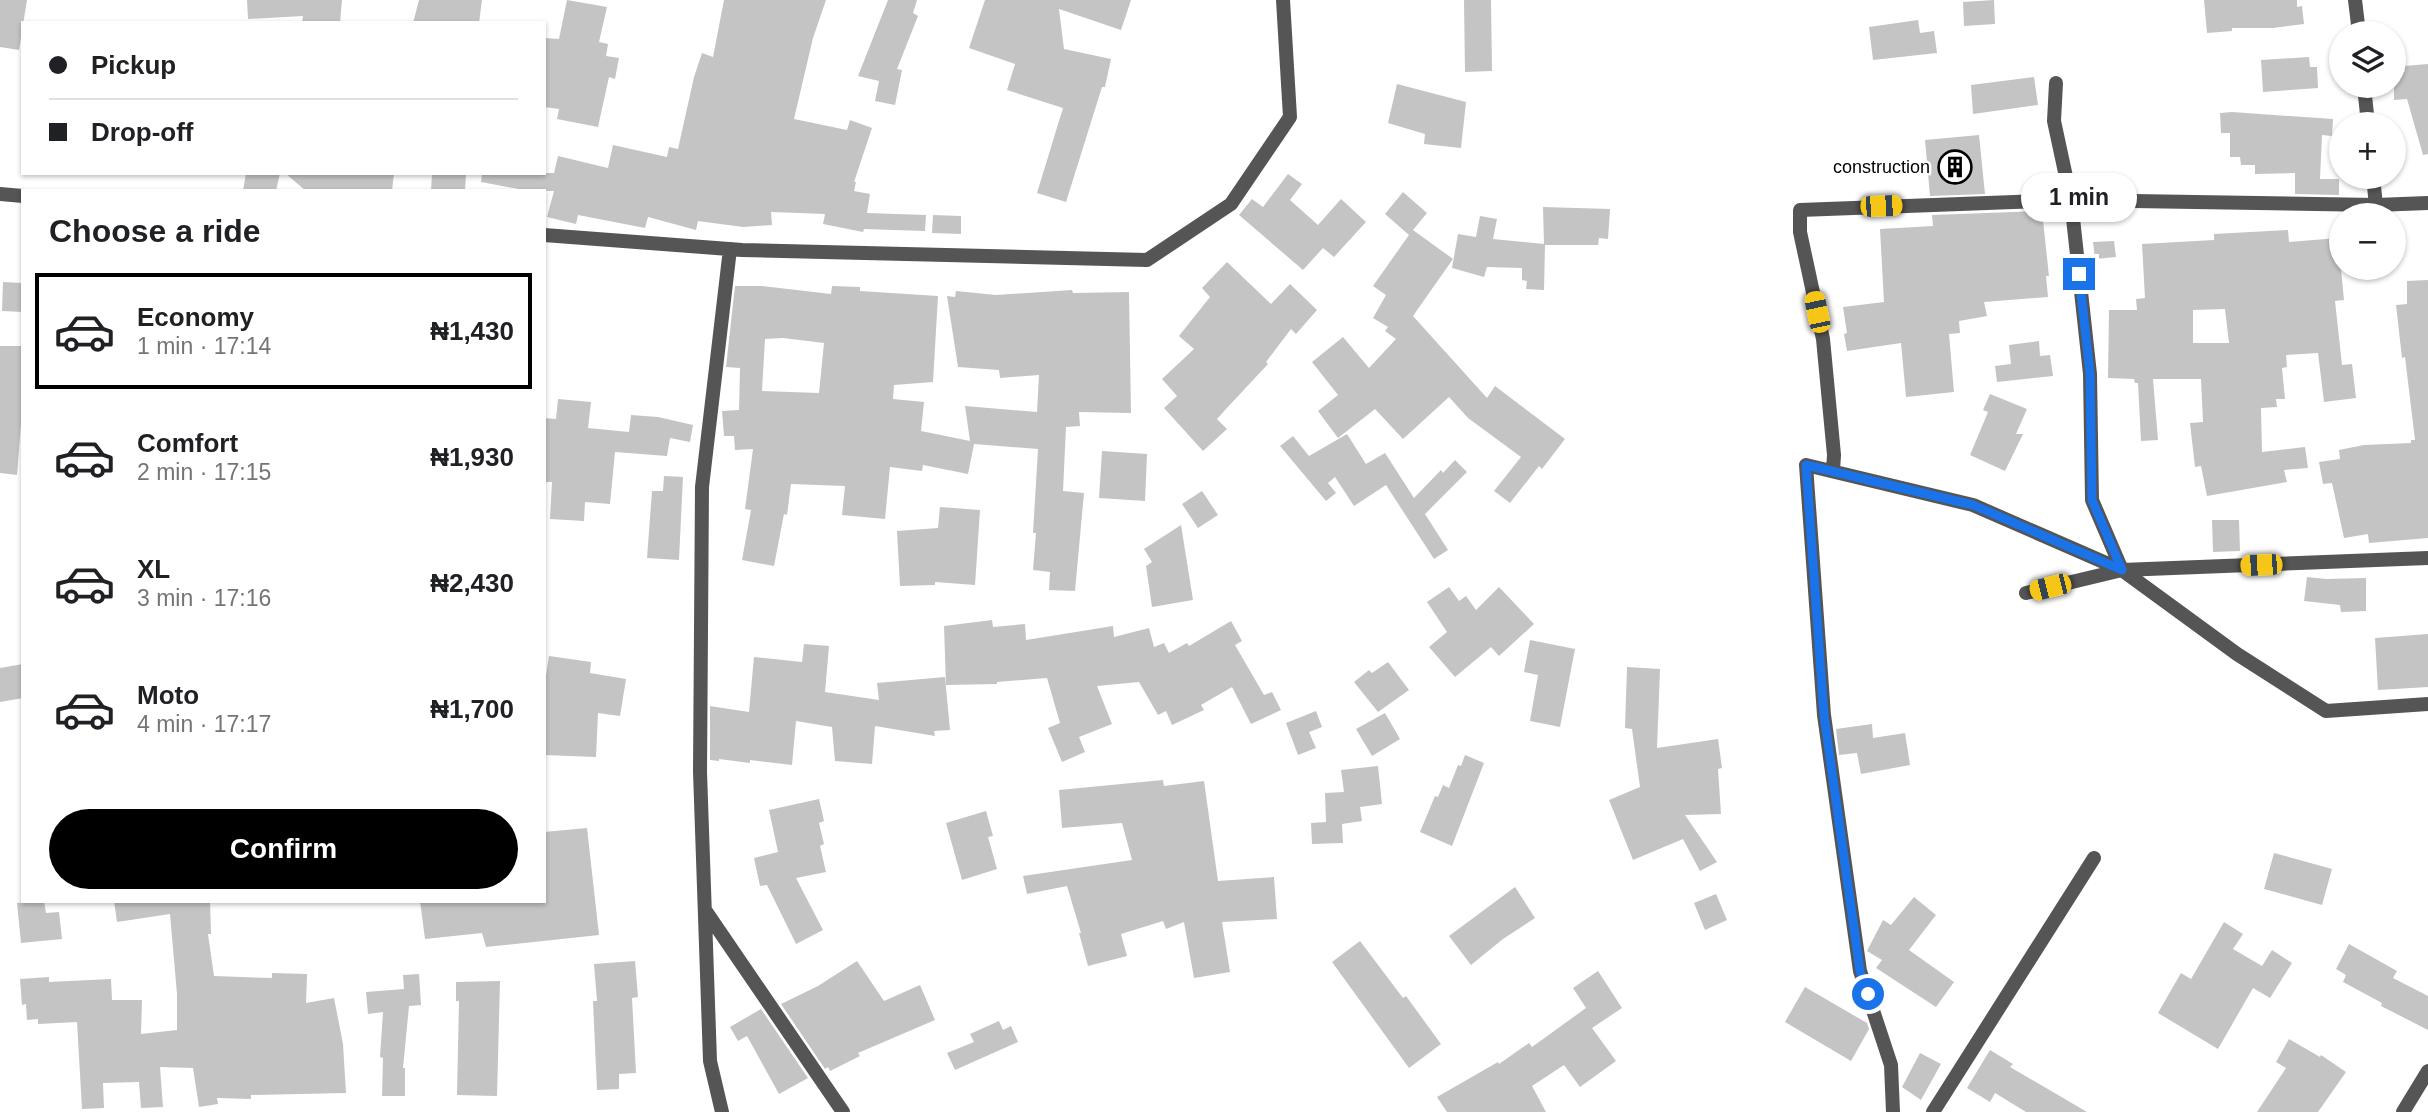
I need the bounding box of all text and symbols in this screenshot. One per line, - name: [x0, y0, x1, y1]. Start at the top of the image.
- map controls: [2329, 21, 2406, 280]
- button: layers: [2329, 21, 2406, 98]
- text: Pickup: [91, 50, 176, 80]
- button: +: [2329, 112, 2406, 189]
- text: Drop-off: [91, 117, 194, 147]
- building icon: construction: [1936, 148, 1974, 186]
- place label: construction: [1833, 157, 1930, 177]
- callout: 1 min: [2021, 173, 2137, 222]
- text: 1 min: [2049, 184, 2109, 210]
- car: [1860, 195, 1903, 217]
- button: −: [2329, 203, 2406, 280]
- text: Choose a ride: [49, 213, 261, 249]
- route end: [2063, 258, 2095, 290]
- car: [1803, 289, 1832, 335]
- icon: car: [53, 300, 116, 363]
- text: Economy: [137, 302, 254, 332]
- text: ₦1,430: [430, 316, 514, 346]
- text: 1 min · 17:14: [137, 333, 271, 359]
- icon: car: [53, 426, 116, 489]
- text: Comfort: [137, 428, 238, 458]
- text: ₦1,930: [430, 442, 514, 472]
- text: 2 min · 17:15: [137, 459, 271, 485]
- icon: car: [53, 552, 116, 615]
- text: XL: [137, 554, 170, 584]
- car: [2240, 554, 2283, 576]
- text: ₦2,430: [430, 568, 514, 598]
- car: [2028, 572, 2073, 602]
- text: 3 min · 17:16: [137, 585, 271, 611]
- icon: car: [53, 678, 116, 741]
- text: Moto: [137, 680, 199, 710]
- text: ₦1,700: [430, 694, 514, 724]
- text: 4 min · 17:17: [137, 711, 271, 737]
- button: Confirm: [49, 809, 518, 889]
- route start: [1852, 978, 1884, 1010]

